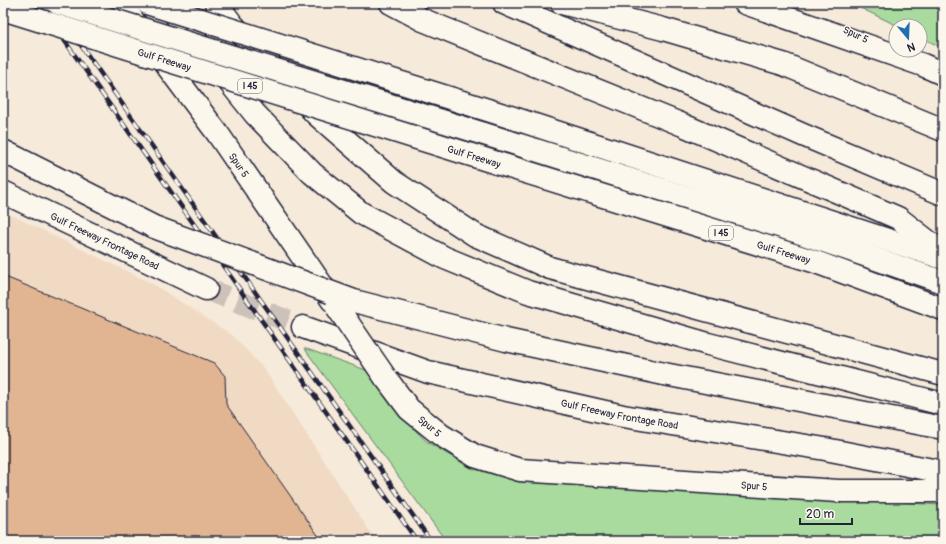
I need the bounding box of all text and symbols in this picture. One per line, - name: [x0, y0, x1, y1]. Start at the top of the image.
- north arrow: [888, 18, 928, 58]
- street label: Spur 5: [841, 24, 870, 46]
- text: N: [905, 40, 917, 55]
- street label: Gulf Freeway: [136, 46, 193, 74]
- road number: I 45: [238, 79, 262, 93]
- street label: Gulf Freeway: [446, 143, 503, 171]
- street label: Spur 5: [226, 151, 251, 180]
- street label: Gulf Freeway Frontage Road: [48, 211, 161, 273]
- road number: I 45: [709, 226, 733, 240]
- street label: Gulf Freeway: [755, 239, 812, 267]
- street label: Gulf Freeway Frontage Road: [560, 397, 679, 432]
- street label: Spur 5: [415, 414, 444, 440]
- street label: Spur 5: [740, 480, 768, 493]
- scale bar: [800, 500, 852, 526]
- text: 20 m: [806, 507, 835, 522]

